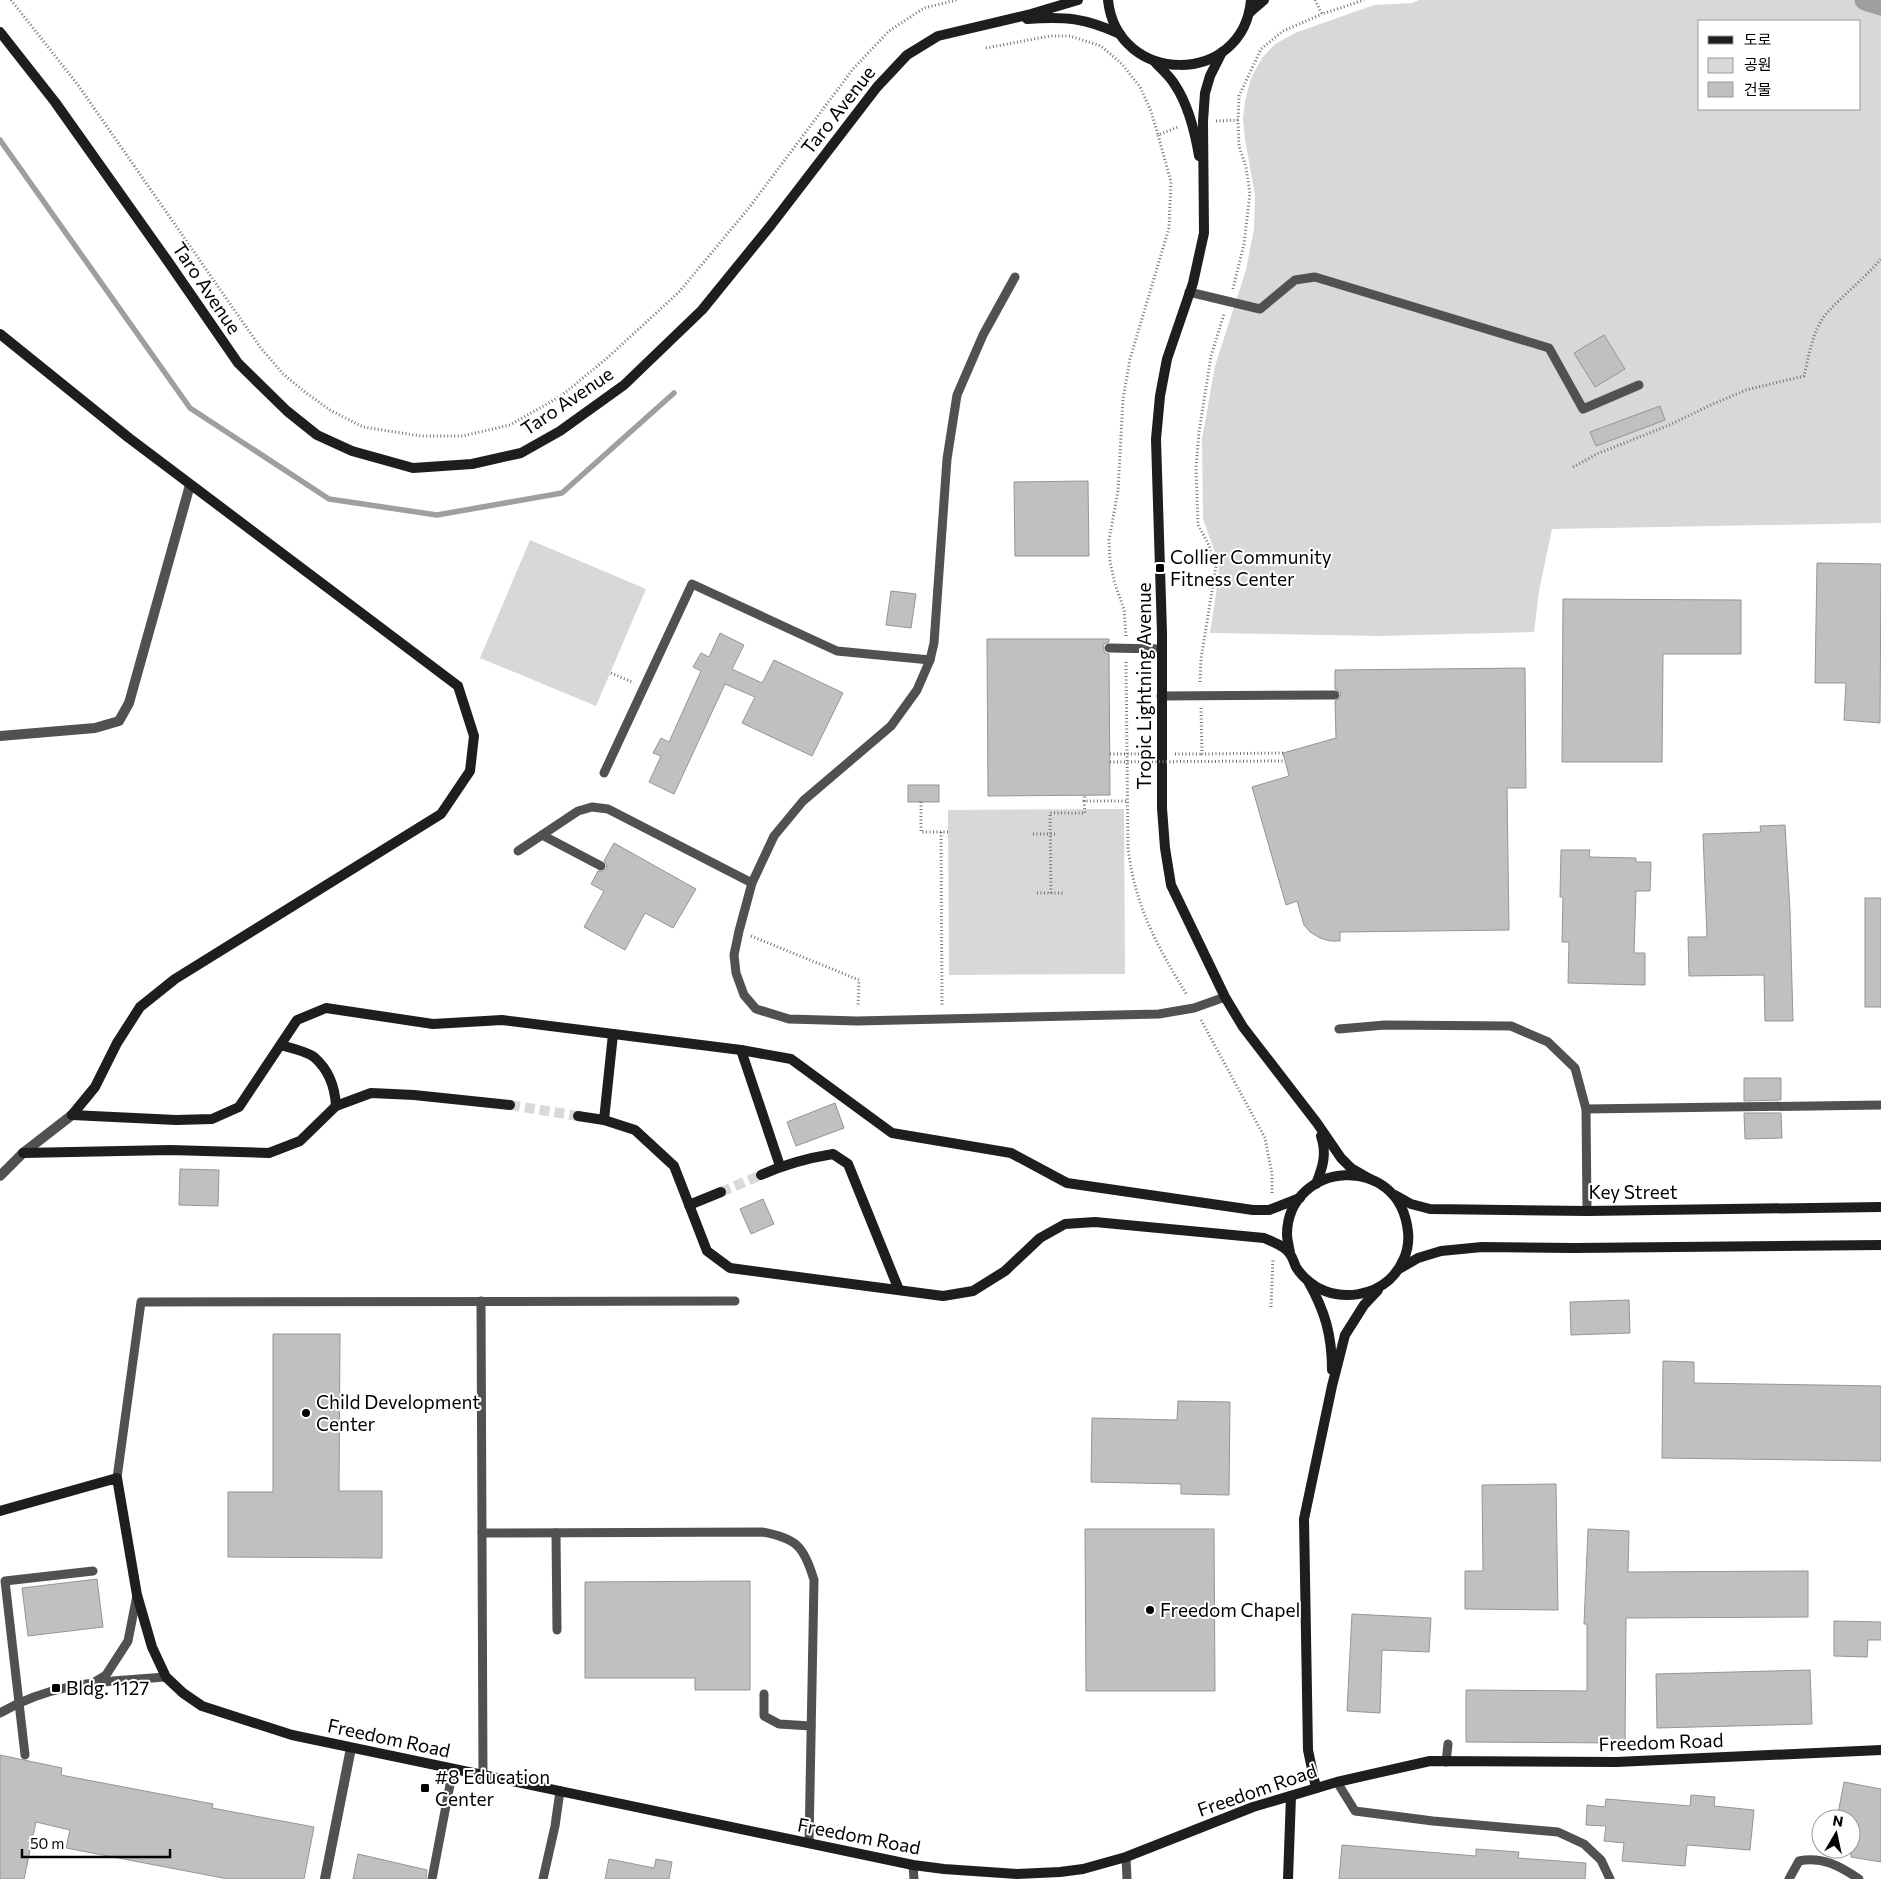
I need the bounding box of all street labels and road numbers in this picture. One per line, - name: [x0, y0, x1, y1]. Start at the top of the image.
- street label: Taro Avenue: [796, 61, 879, 159]
- street label: Taro Avenue: [168, 237, 247, 338]
- street label: Taro Avenue: [516, 361, 617, 440]
- street label: Tropic Lightning Avenue: [1132, 582, 1155, 790]
- street label: Key Street: [1588, 1180, 1678, 1203]
- street label: Freedom Road: [326, 1713, 453, 1762]
- street label: Freedom Road: [1598, 1728, 1724, 1755]
- street label: Freedom Road: [1194, 1758, 1320, 1821]
- street label: Freedom Road: [796, 1812, 923, 1859]

